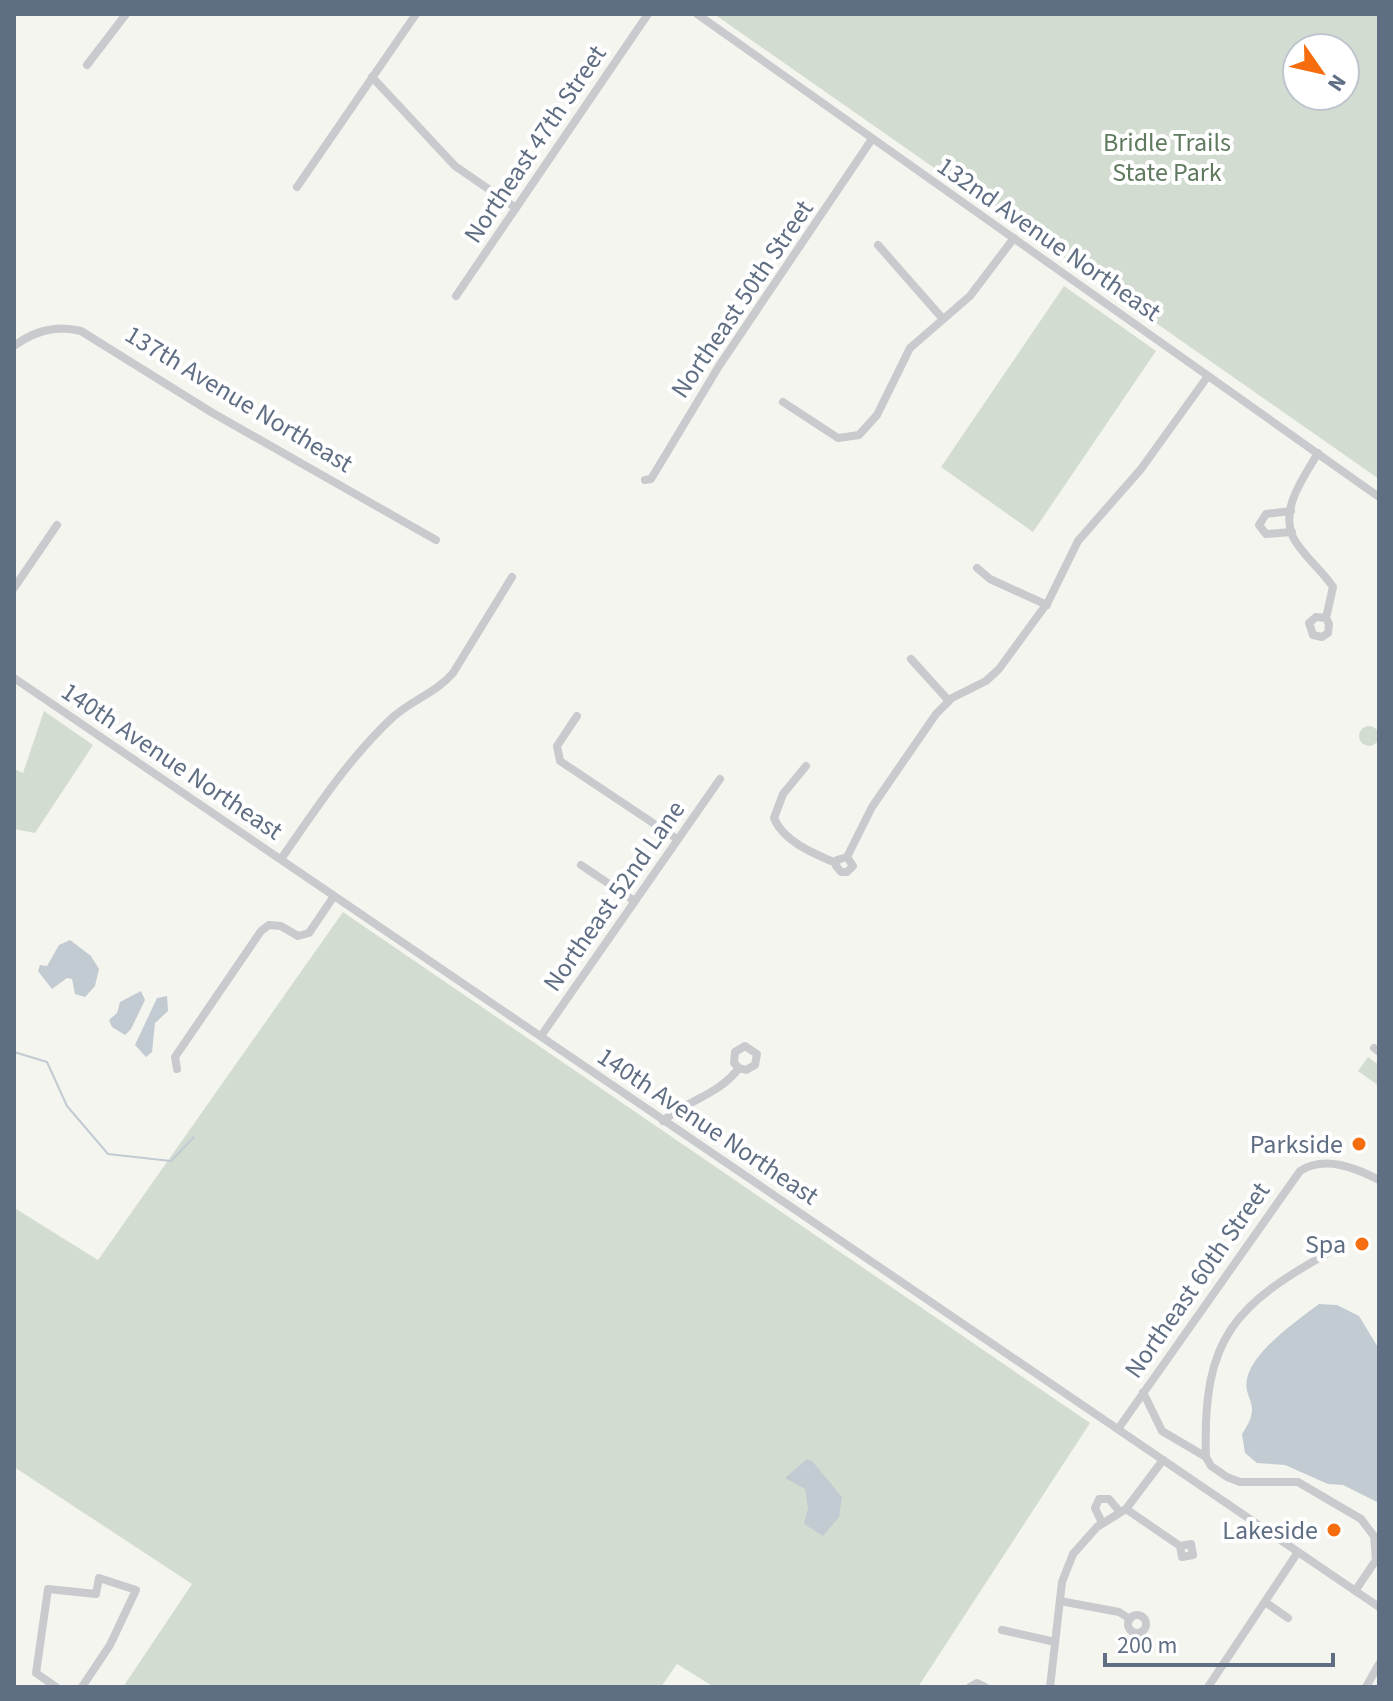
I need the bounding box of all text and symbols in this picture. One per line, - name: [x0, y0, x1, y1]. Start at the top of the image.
- north arrow: [1281, 32, 1361, 112]
- street label: Northeast 47th Street: [455, 37, 615, 251]
- text: N: [1319, 68, 1354, 98]
- park label: Bridle Trails State Park: [1103, 124, 1231, 191]
- street label: 132nd Avenue Northeast: [930, 148, 1169, 330]
- street label: Northeast 50th Street: [662, 192, 822, 406]
- street label: 137th Avenue Northeast: [118, 316, 360, 482]
- street label: 140th Avenue Northeast: [54, 673, 290, 849]
- street label: Northeast 52nd Lane: [534, 793, 694, 999]
- street label: 140th Avenue Northeast: [590, 1038, 826, 1214]
- place label: Parkside: [1250, 1126, 1343, 1163]
- marker: Parkside: [1350, 1135, 1368, 1153]
- street label: Northeast 60th Street: [1115, 1174, 1279, 1386]
- place label: Spa: [1305, 1226, 1346, 1263]
- marker: Spa: [1353, 1235, 1371, 1253]
- place label: Lakeside: [1222, 1512, 1318, 1549]
- marker: Lakeside: [1325, 1521, 1343, 1539]
- scale bar: [1105, 1617, 1333, 1667]
- text: 200 m: [1117, 1628, 1177, 1663]

